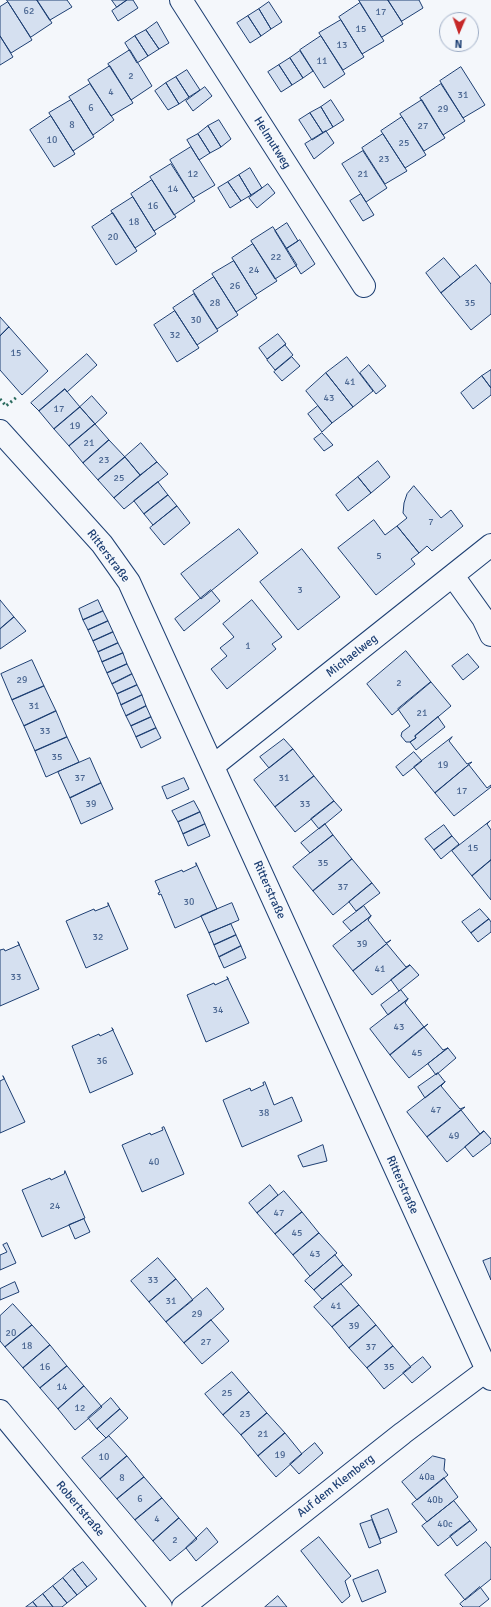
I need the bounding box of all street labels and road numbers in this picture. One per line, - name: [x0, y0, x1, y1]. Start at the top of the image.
- street label: Helmutweg: [250, 114, 294, 172]
- street label: Ritterstraße: [83, 527, 133, 585]
- street label: Michaelweg: [323, 631, 381, 681]
- street label: Ritterstraße: [250, 859, 288, 921]
- street label: Ritterstraße: [383, 1154, 421, 1216]
- street label: Auf dem Klemberg: [294, 1451, 378, 1521]
- street label: Robertstraße: [53, 1478, 107, 1540]

